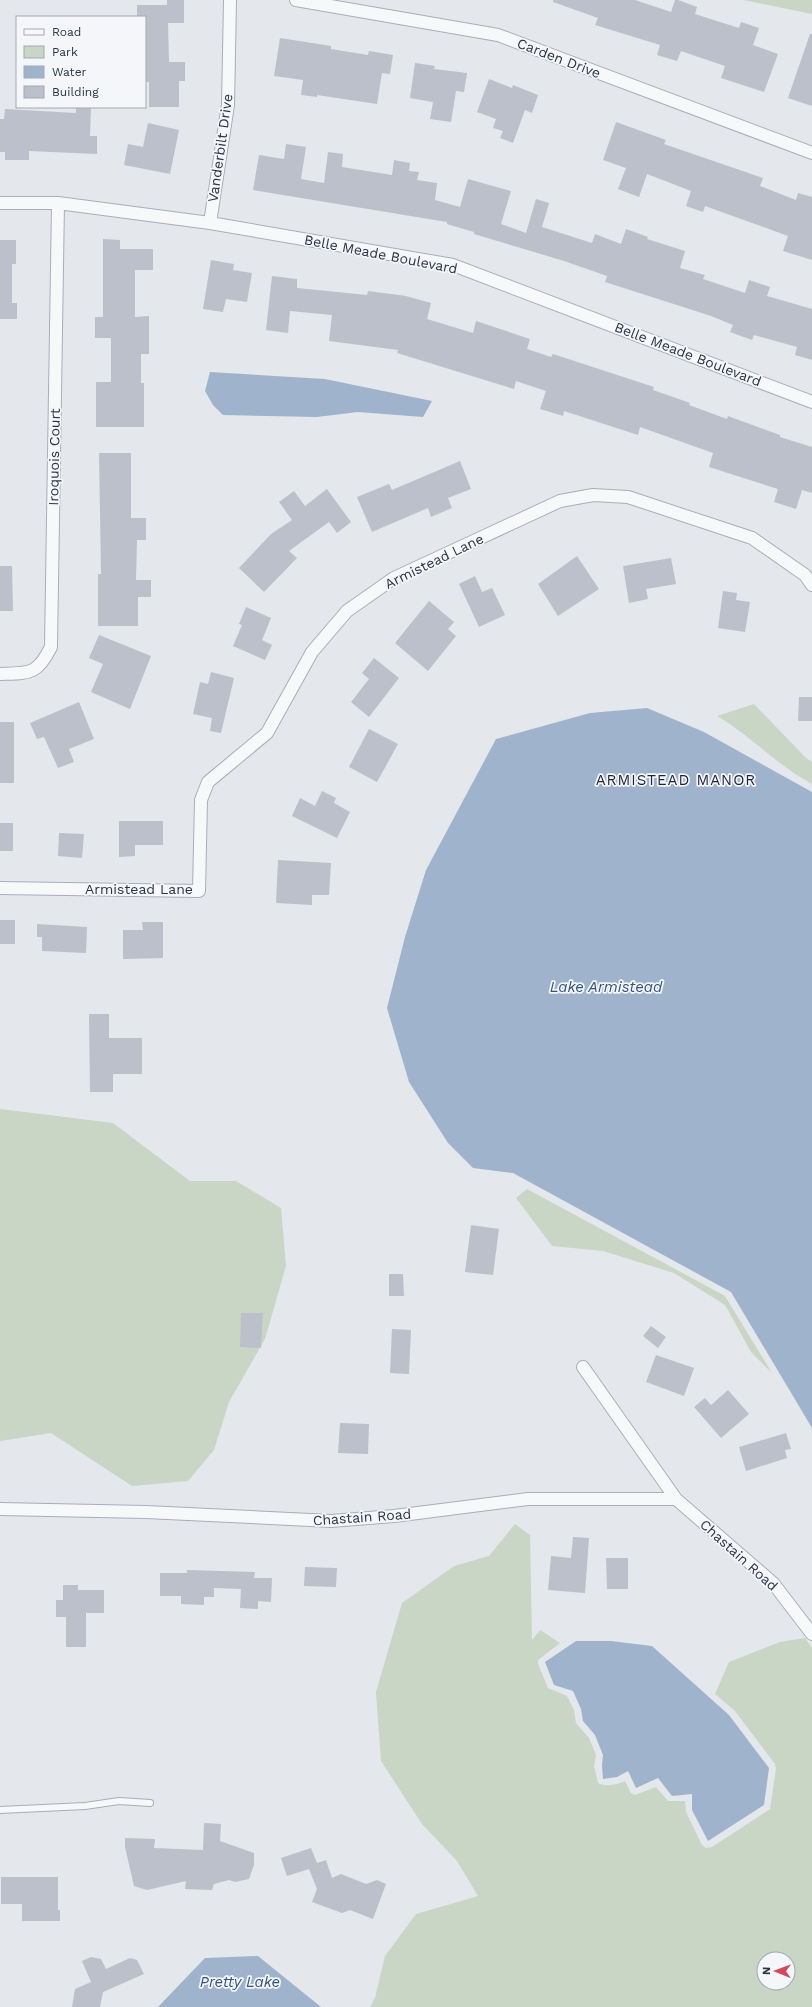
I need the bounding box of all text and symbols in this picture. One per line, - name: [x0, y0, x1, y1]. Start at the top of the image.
- legend: [16, 16, 146, 108]
- text: Road: [52, 25, 81, 39]
- street label: Carden Drive: [515, 35, 603, 81]
- text: Park: [52, 45, 78, 59]
- text: Water: [52, 65, 87, 79]
- text: Building: [52, 85, 99, 99]
- street label: Vanderbilt Drive: [204, 93, 236, 203]
- street label: Belle Meade Boulevard: [303, 231, 459, 277]
- street label: Belle Meade Boulevard: [612, 319, 764, 389]
- street label: Iroquois Court: [45, 408, 63, 506]
- street label: Armistead Lane: [382, 530, 486, 592]
- district label: ARMISTEAD MANOR: [596, 771, 756, 789]
- street label: Armistead Lane: [85, 881, 193, 897]
- water label: Lake Armistead: [550, 978, 663, 996]
- street label: Chastain Road: [312, 1506, 412, 1528]
- street label: Chastain Road: [697, 1516, 781, 1594]
- north arrow: [756, 1951, 796, 1991]
- text: N: [760, 1967, 773, 1975]
- water label: Pretty Lake: [200, 1973, 280, 1991]

